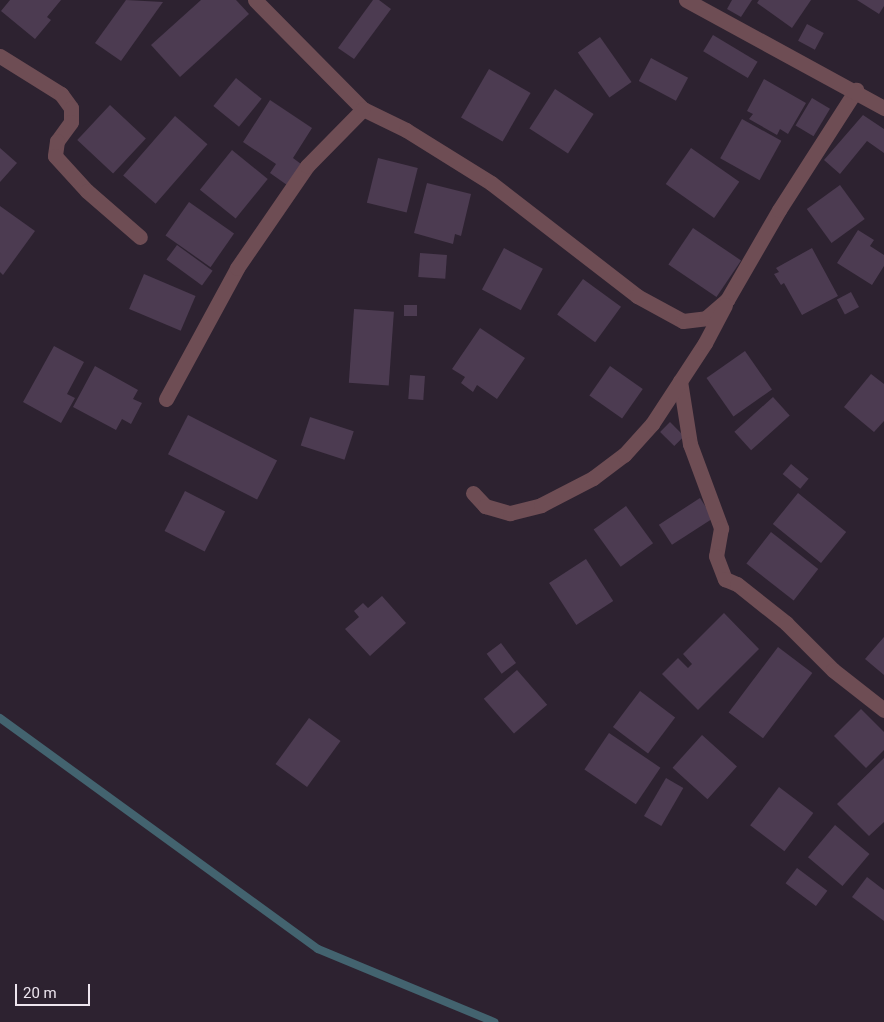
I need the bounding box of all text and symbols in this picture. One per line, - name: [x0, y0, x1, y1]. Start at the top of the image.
- scale bar: [18, 974, 92, 1006]
- text: 20 m: [23, 984, 57, 1002]

